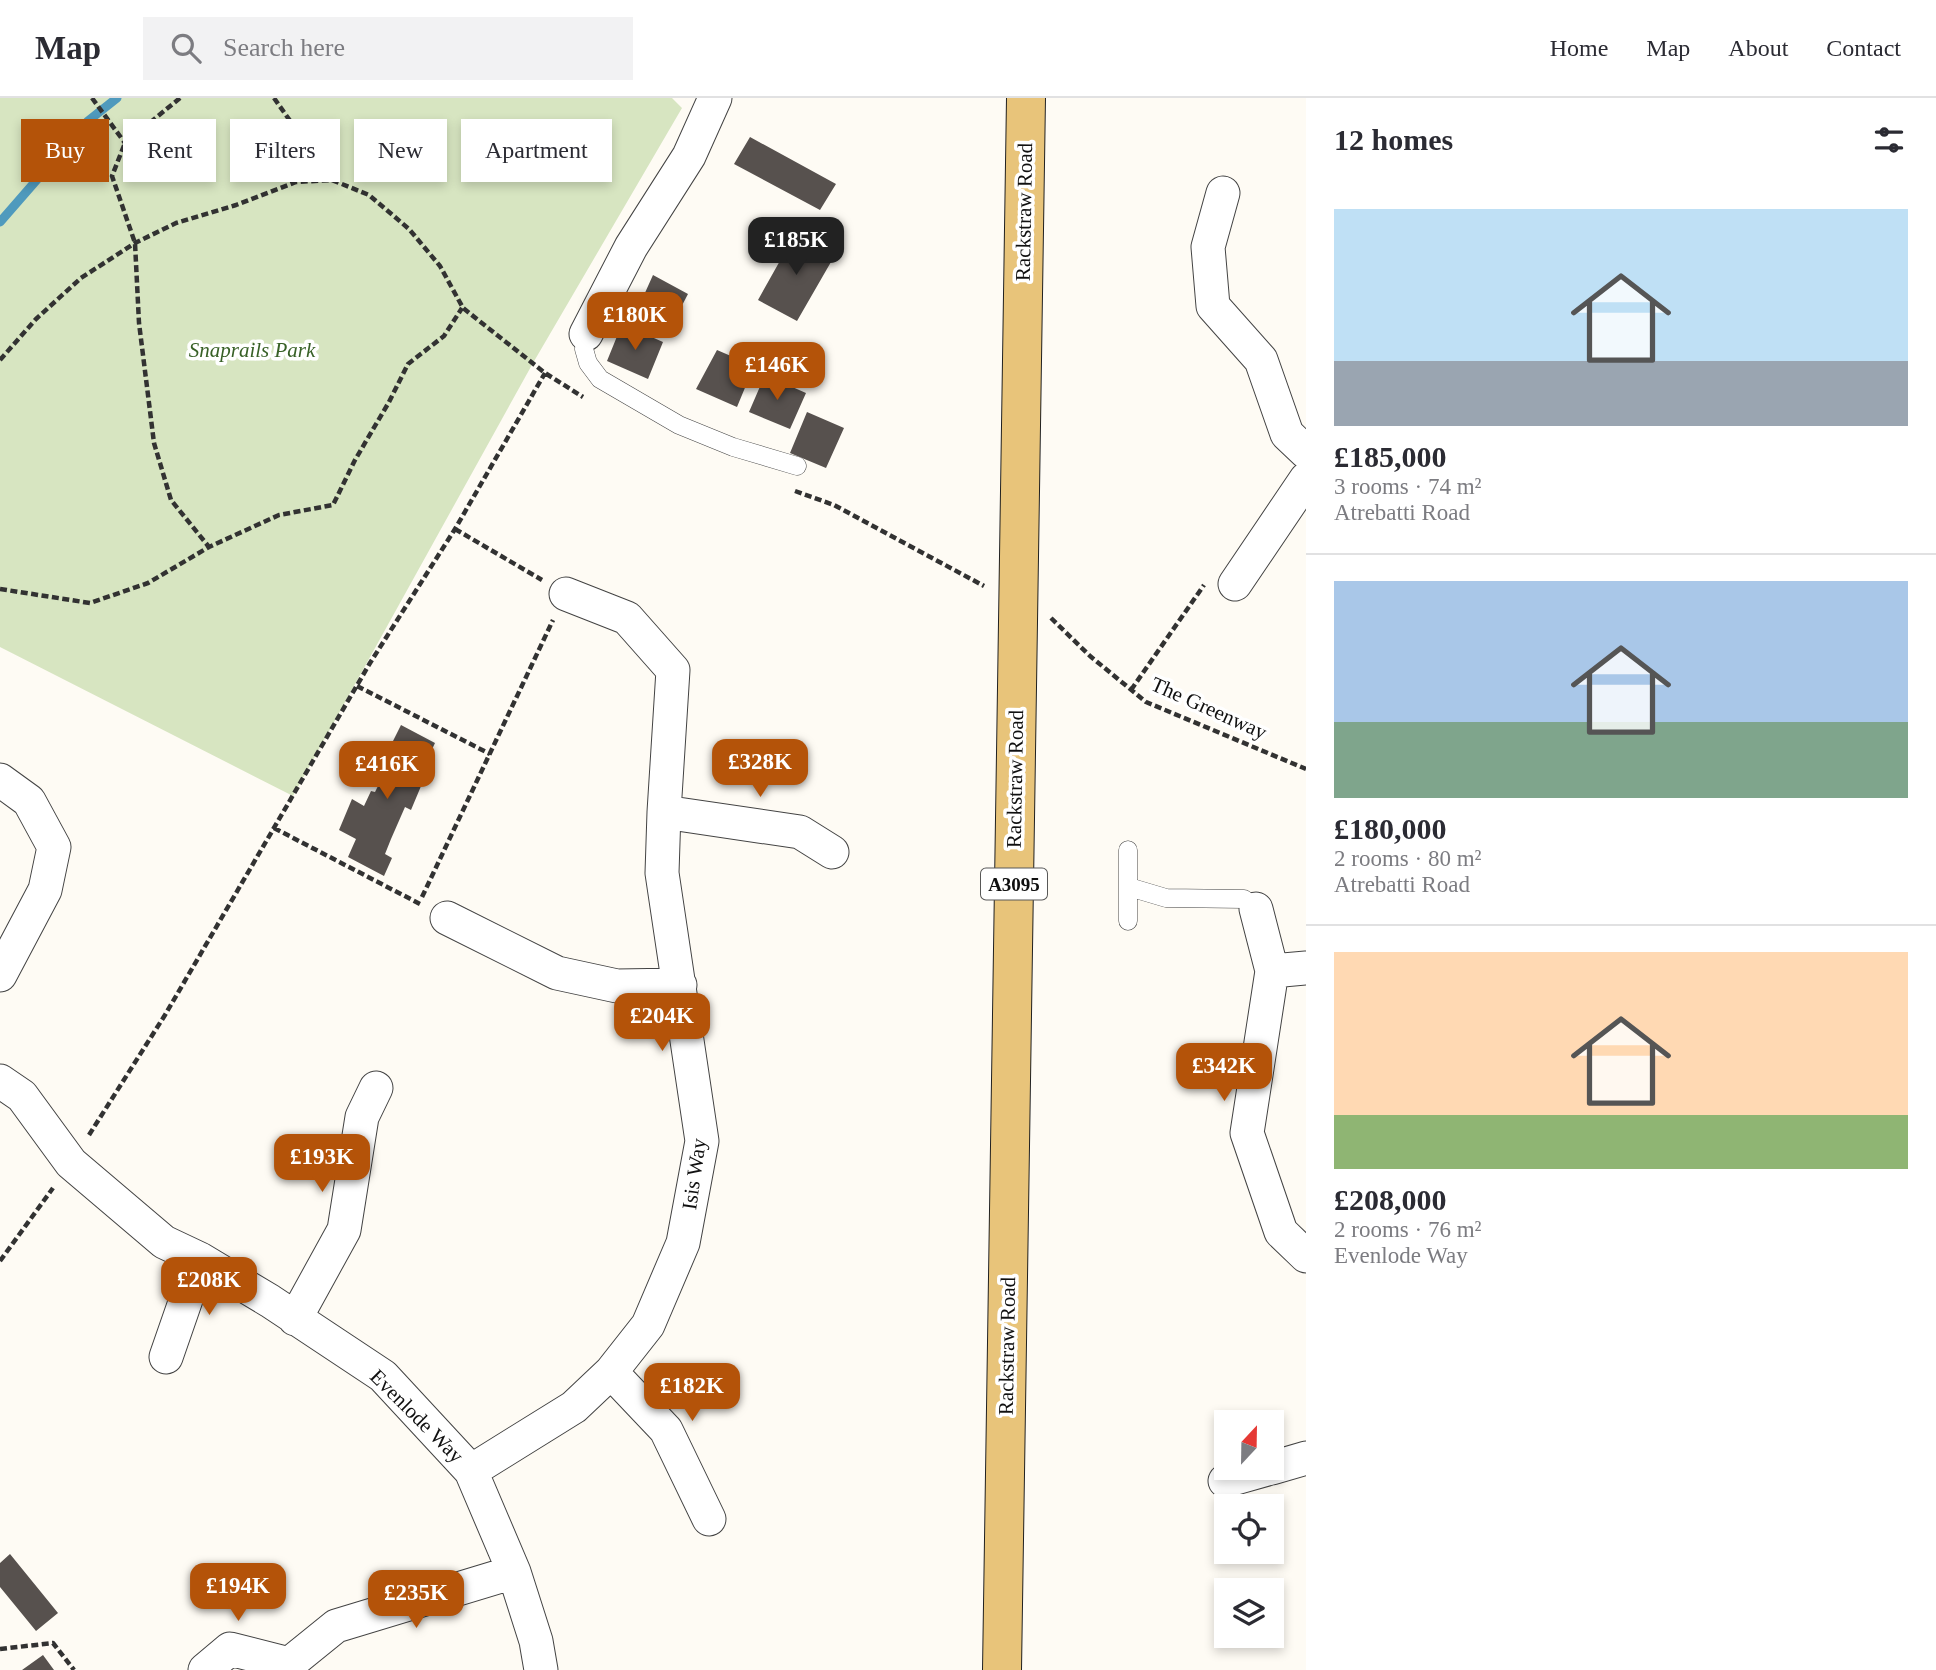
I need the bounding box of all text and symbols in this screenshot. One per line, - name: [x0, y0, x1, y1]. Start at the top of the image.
- search box: [143, 17, 633, 80]
- icon: search: [167, 29, 205, 67]
- text: Map: [35, 30, 101, 66]
- text: Search here: [223, 33, 345, 62]
- text: Home: [1550, 35, 1608, 61]
- text: Map: [1646, 35, 1690, 61]
- text: About: [1728, 35, 1788, 61]
- text: Contact: [1826, 35, 1901, 61]
- chip: Buy: [21, 119, 109, 182]
- chip: Rent: [123, 119, 216, 182]
- chip: Filters: [230, 119, 340, 182]
- chip: New: [354, 119, 447, 182]
- chip: Apartment: [461, 119, 612, 182]
- icon: filters: [1870, 121, 1908, 159]
- text: 12 homes: [1334, 123, 1453, 156]
- street label: Rackstraw Road: [1011, 142, 1037, 281]
- pin: £185K: [747, 218, 845, 277]
- text: £185K: [764, 227, 828, 252]
- icon: home: [1558, 255, 1684, 381]
- pin: £180K: [586, 292, 684, 352]
- text: £180K: [603, 302, 667, 327]
- park label: Snaprails Park: [189, 338, 316, 362]
- pin: £146K: [728, 342, 826, 402]
- text: £146K: [745, 352, 809, 377]
- text: £185,000: [1334, 440, 1447, 473]
- text: 3 rooms · 74 m²: [1334, 474, 1481, 499]
- text: Atrebatti Road: [1334, 500, 1470, 525]
- icon: home: [1558, 627, 1684, 753]
- street label: The Greenway: [1147, 672, 1271, 744]
- street label: Rackstraw Road: [1002, 709, 1028, 848]
- pin: £328K: [711, 740, 809, 799]
- pin: £416K: [338, 742, 436, 801]
- text: £328K: [728, 749, 792, 774]
- text: £416K: [355, 751, 419, 776]
- text: £180,000: [1334, 812, 1447, 845]
- text: 2 rooms · 80 m²: [1334, 846, 1481, 871]
- road number: A3095: [981, 869, 1047, 900]
- text: Atrebatti Road: [1334, 872, 1470, 897]
- pin: £204K: [613, 993, 711, 1053]
- icon: home: [1558, 998, 1684, 1124]
- text: £204K: [630, 1003, 694, 1028]
- pin: £342K: [1175, 1044, 1273, 1103]
- text: £342K: [1192, 1053, 1256, 1078]
- pin: £193K: [273, 1134, 371, 1194]
- street label: Isis Way: [677, 1136, 711, 1211]
- text: £193K: [290, 1144, 354, 1169]
- text: £208,000: [1334, 1183, 1447, 1216]
- text: 2 rooms · 76 m²: [1334, 1217, 1481, 1242]
- text: Evenlode Way: [1334, 1243, 1468, 1268]
- pin: £208K: [160, 1258, 258, 1317]
- text: £208K: [177, 1267, 241, 1292]
- street label: Rackstraw Road: [994, 1276, 1020, 1415]
- street label: Evenlode Way: [365, 1364, 469, 1468]
- pin: £182K: [643, 1364, 741, 1423]
- text: £182K: [660, 1373, 724, 1398]
- north arrow: [1214, 1410, 1284, 1480]
- map controls: [1214, 1410, 1284, 1648]
- button: locate: [1214, 1494, 1284, 1564]
- pin: £194K: [189, 1564, 287, 1623]
- pin: £235K: [367, 1570, 465, 1630]
- text: £194K: [206, 1573, 270, 1598]
- button: layers: [1214, 1578, 1284, 1648]
- text: £235K: [384, 1580, 448, 1605]

